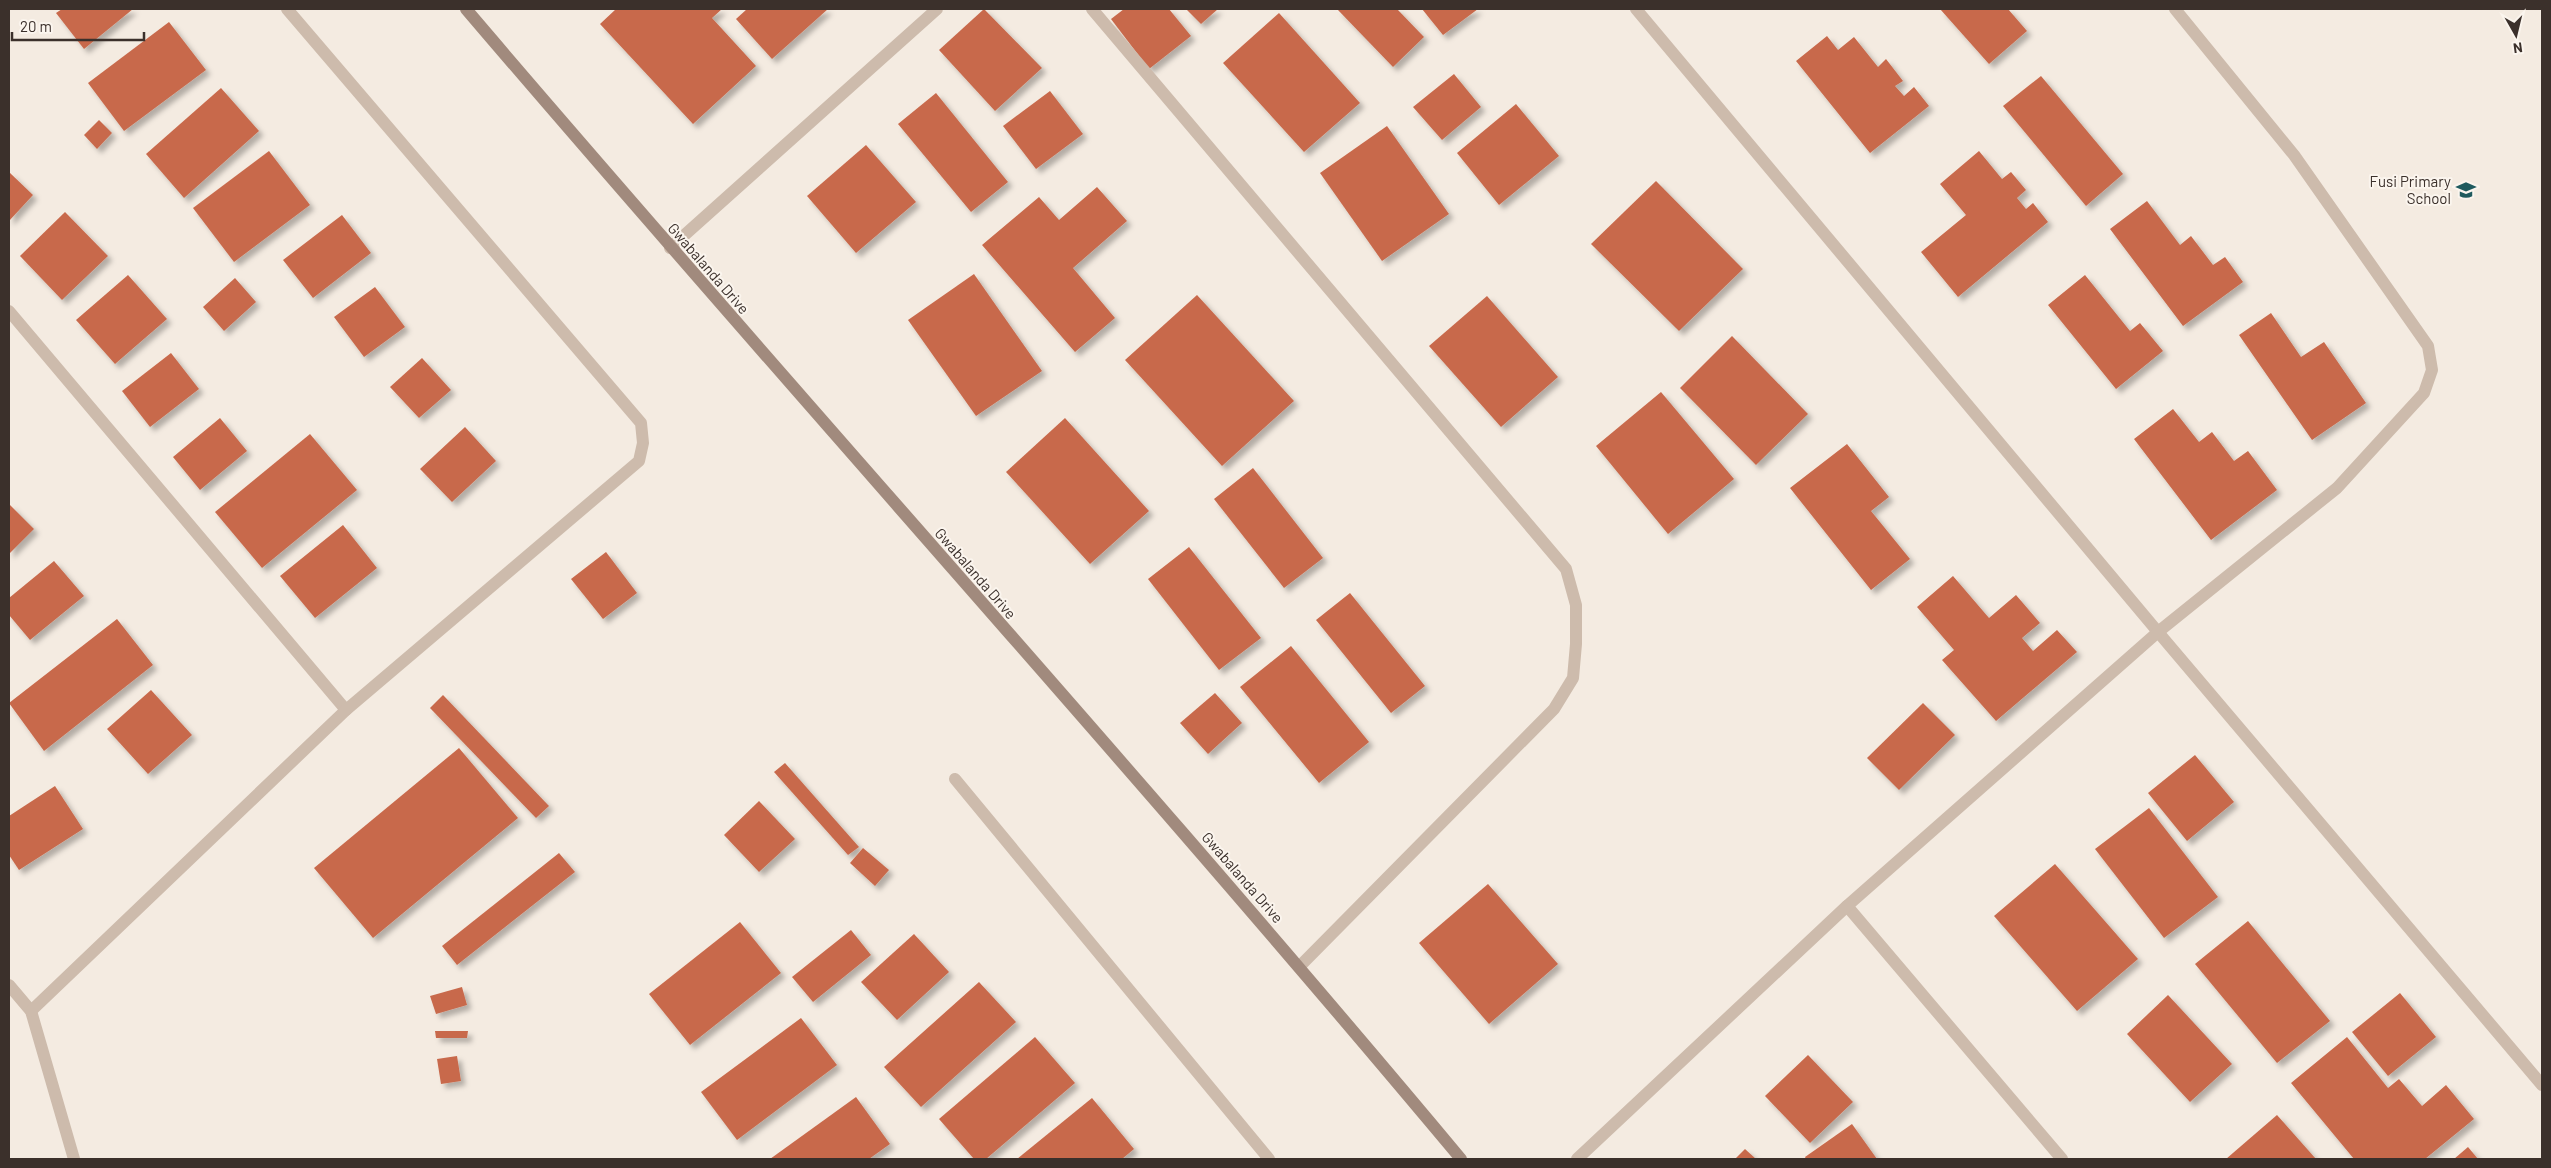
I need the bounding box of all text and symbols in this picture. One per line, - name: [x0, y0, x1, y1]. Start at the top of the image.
- scale bar: [12, 10, 145, 42]
- north arrow: [2491, 10, 2541, 60]
- text: 20 m: [20, 17, 52, 35]
- text: N: [2512, 39, 2524, 57]
- place label: Fusi Primary School: [2370, 172, 2451, 207]
- school or university icon: Fusi Primary School: [2455, 179, 2477, 201]
- street label: Gwabalanda Drive: [665, 219, 753, 317]
- street label: Gwabalanda Drive: [932, 524, 1020, 622]
- street label: Gwabalanda Drive: [1199, 828, 1287, 926]

